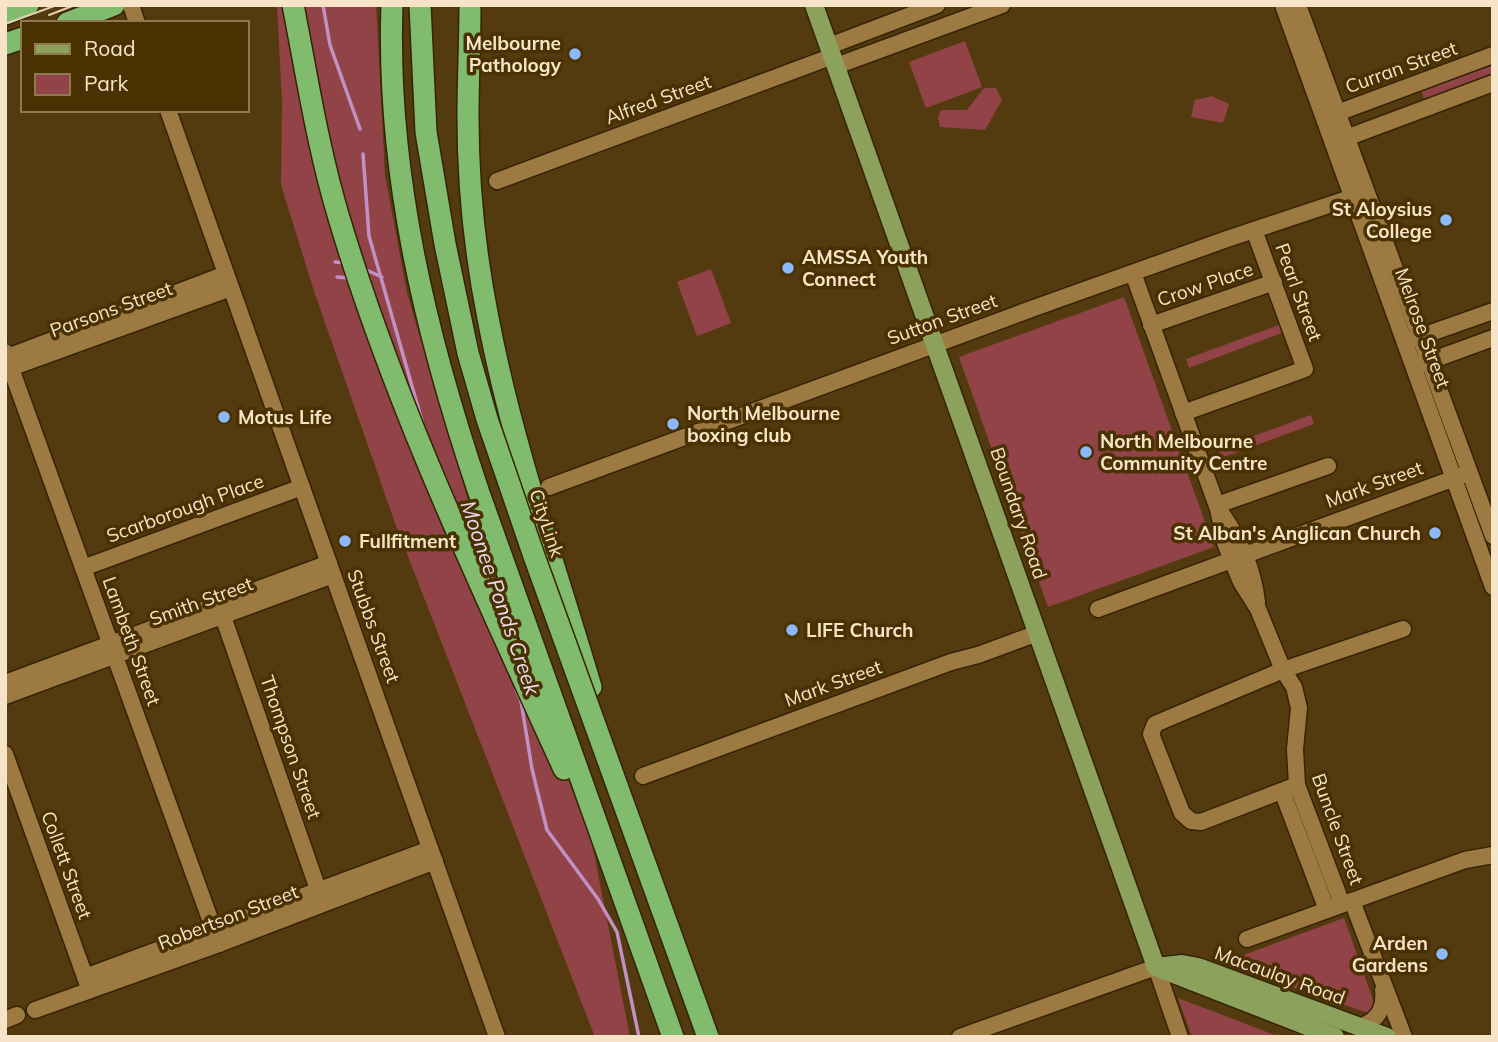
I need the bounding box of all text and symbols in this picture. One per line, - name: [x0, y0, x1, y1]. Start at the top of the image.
- legend: [21, 21, 248, 112]
- place label: Melbourne Pathology: [465, 31, 562, 77]
- text: Road: [84, 35, 135, 61]
- street label: Curran Street: [1342, 36, 1461, 98]
- marker: Melbourne Pathology: [567, 46, 583, 62]
- street label: Alfred Street: [602, 69, 715, 129]
- text: Park: [84, 70, 128, 96]
- place label: St Aloysius College: [1332, 197, 1432, 243]
- marker: St Aloysius College: [1438, 212, 1454, 228]
- street label: Pearl Street: [1270, 240, 1328, 345]
- place label: AMSSA Youth Connect: [802, 245, 928, 291]
- street label: Crow Place: [1154, 256, 1256, 312]
- marker: AMSSA Youth Connect: [780, 260, 796, 276]
- street label: Melrose Street: [1390, 265, 1456, 392]
- street label: Parsons Street: [47, 276, 176, 342]
- street label: Sutton Street: [884, 288, 1001, 350]
- place label: North Melbourne boxing club: [687, 401, 840, 447]
- place label: Motus Life: [238, 405, 332, 429]
- marker: Motus Life: [216, 409, 232, 425]
- marker: North Melbourne boxing club: [665, 416, 681, 432]
- place label: North Melbourne Community Centre: [1100, 429, 1268, 475]
- street label: Boundary Road: [985, 444, 1053, 582]
- marker: North Melbourne Community Centre: [1078, 444, 1094, 460]
- street label: Mark Street: [1322, 455, 1426, 513]
- street label: Scarborough Place: [103, 468, 267, 548]
- street label: CityLink: [524, 486, 570, 560]
- water label: Moonee Ponds Creek: [455, 497, 547, 700]
- place label: St Alban's Anglican Church: [1173, 521, 1421, 545]
- marker: St Alban's Anglican Church: [1427, 525, 1443, 541]
- place label: Fullfitment: [359, 529, 456, 553]
- marker: Fullfitment: [337, 533, 353, 549]
- street label: Stubbs Street: [342, 566, 406, 686]
- street label: Smith Street: [146, 571, 256, 631]
- street label: Lambeth Street: [98, 573, 167, 709]
- place label: LIFE Church: [806, 618, 914, 642]
- marker: LIFE Church: [784, 622, 800, 638]
- street label: Mark Street: [781, 654, 885, 712]
- street label: Thompson Street: [255, 672, 327, 822]
- street label: Buncle Street: [1307, 770, 1369, 888]
- street label: Collett Street: [36, 808, 98, 923]
- street label: Robertson Street: [154, 879, 302, 955]
- place label: Arden Gardens: [1352, 931, 1428, 977]
- street label: Macaulay Road: [1212, 940, 1348, 1010]
- marker: Arden Gardens: [1434, 946, 1450, 962]

